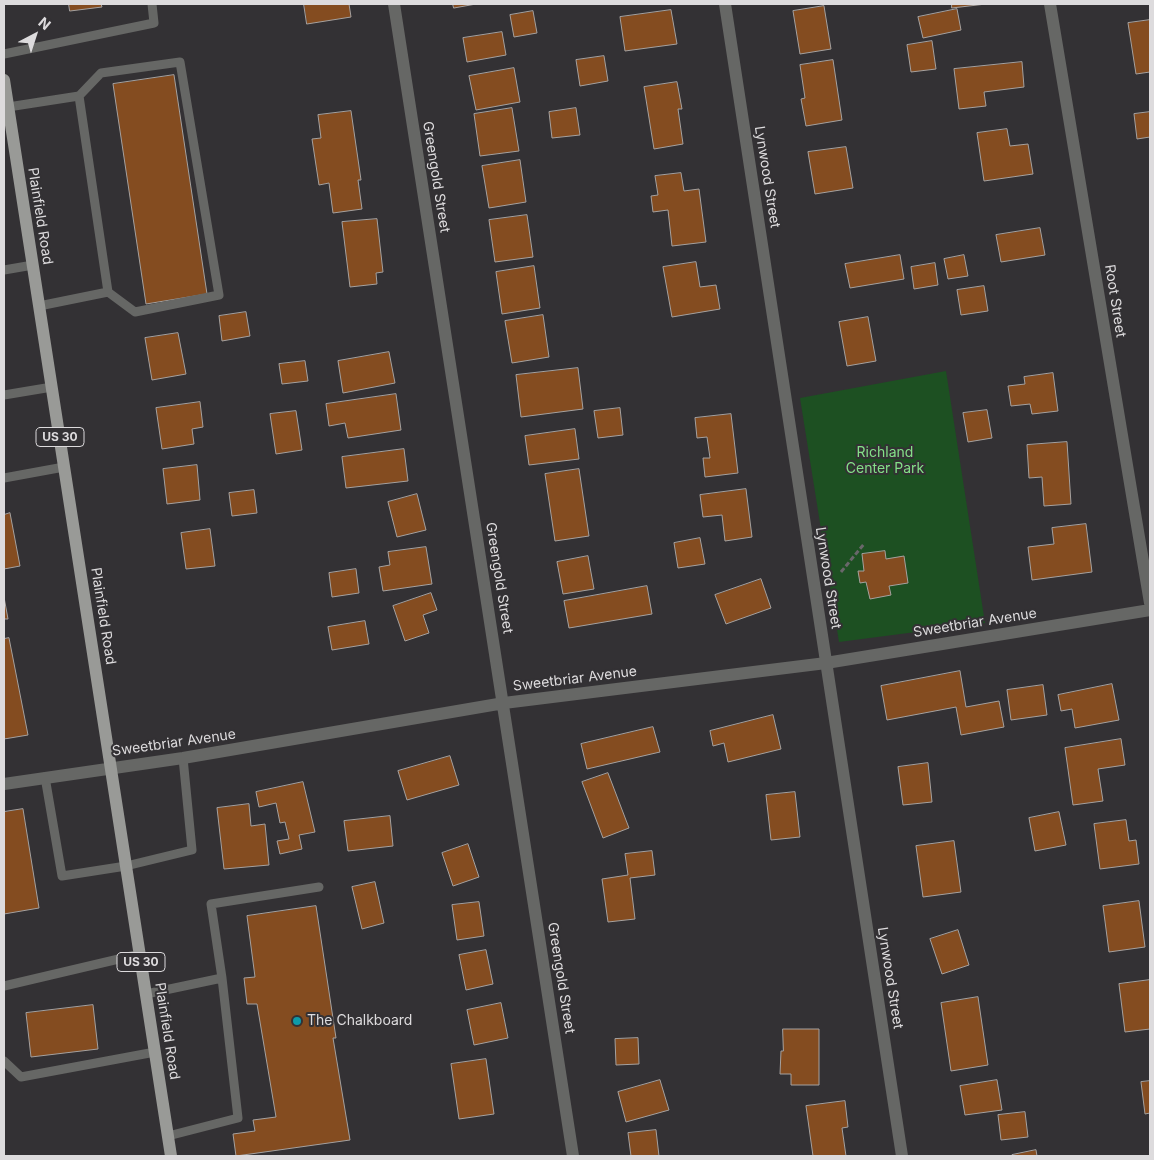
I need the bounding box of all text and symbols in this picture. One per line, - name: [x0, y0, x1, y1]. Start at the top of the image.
- north arrow: [10, 10, 60, 60]
- text: N: [35, 13, 55, 33]
- street label: Greengold Street: [419, 120, 453, 234]
- street label: Lynwood Street: [751, 125, 783, 229]
- street label: Plainfield Road: [24, 166, 56, 266]
- street label: Root Street: [1101, 263, 1129, 339]
- road number: US 30: [36, 428, 84, 447]
- park label: Richland Center Park: [846, 445, 924, 478]
- street label: Greengold Street: [482, 521, 516, 635]
- street label: Lynwood Street: [812, 526, 844, 630]
- street label: Plainfield Road: [87, 566, 119, 666]
- street label: Sweetbriar Avenue: [912, 605, 1038, 641]
- street label: Sweetbriar Avenue: [512, 663, 638, 695]
- street label: Sweetbriar Avenue: [111, 726, 237, 760]
- street label: Greengold Street: [544, 921, 578, 1035]
- street label: Lynwood Street: [874, 926, 906, 1030]
- road number: US 30: [117, 952, 165, 972]
- street label: Plainfield Road: [151, 981, 183, 1081]
- place label: The Chalkboard: [307, 1013, 412, 1029]
- marker: The Chalkboard: [291, 1015, 303, 1027]

